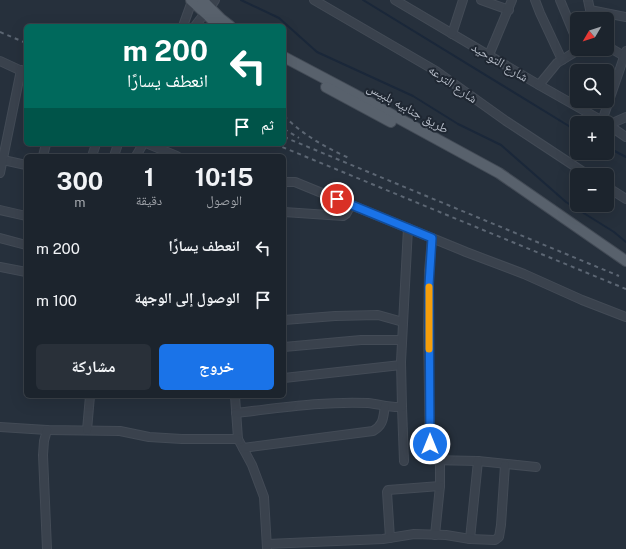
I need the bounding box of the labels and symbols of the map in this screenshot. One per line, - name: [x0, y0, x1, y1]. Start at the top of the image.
- north arrow: [570, 12, 614, 56]
- street label: شارع التوحيد: [468, 39, 531, 87]
- street label: شارع الترعه: [425, 62, 480, 108]
- street label: طريق جنابيه بلبيس: [364, 79, 451, 137]
- pin: [320, 182, 354, 216]
- position arrow: [409, 423, 451, 465]

